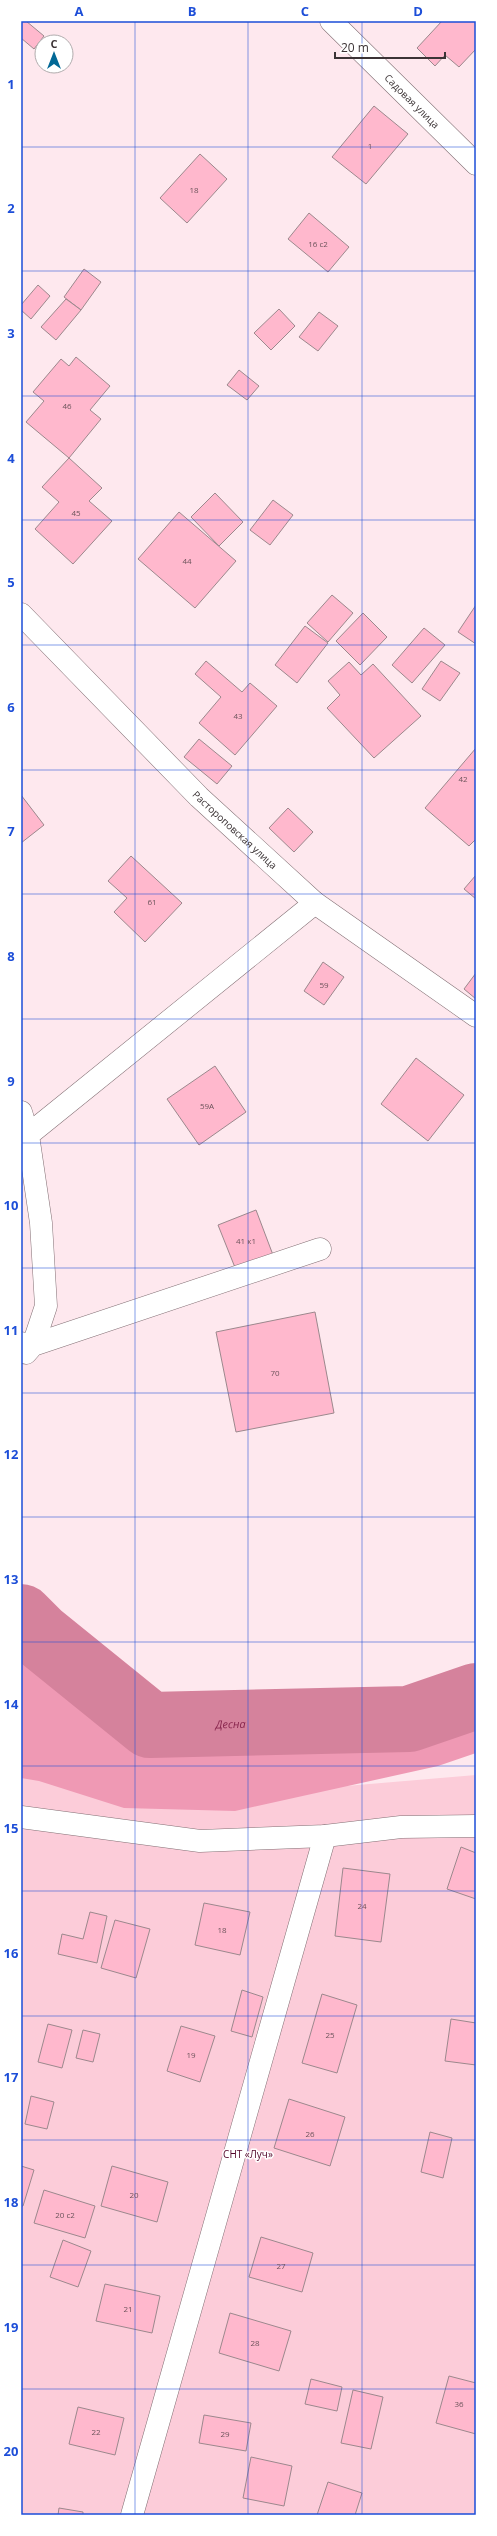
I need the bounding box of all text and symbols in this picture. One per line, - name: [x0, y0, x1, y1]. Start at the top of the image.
- text: A: [75, 2, 84, 20]
- text: B: [188, 2, 197, 20]
- text: C: [301, 2, 309, 20]
- text: D: [413, 2, 423, 20]
- north arrow: [34, 34, 74, 74]
- scale bar: [335, 34, 445, 60]
- text: С: [50, 36, 58, 51]
- text: 20 m: [341, 39, 369, 56]
- street label: Садовая улица: [382, 71, 443, 131]
- text: 1: [7, 75, 15, 93]
- house number: 1: [368, 140, 372, 151]
- house number: 18: [189, 184, 199, 195]
- text: 2: [7, 199, 15, 217]
- house number: 16 с2: [308, 238, 328, 249]
- text: 3: [7, 324, 15, 342]
- house number: 46: [62, 400, 72, 411]
- text: 4: [7, 449, 15, 467]
- house number: 45: [71, 507, 81, 518]
- house number: 44: [182, 555, 192, 566]
- text: 5: [7, 573, 15, 591]
- text: 6: [7, 698, 15, 716]
- house number: 43: [233, 710, 243, 721]
- house number: 42: [458, 773, 468, 784]
- street label: Растороповская улица: [190, 788, 280, 872]
- text: 7: [7, 822, 15, 840]
- house number: 61: [147, 896, 157, 907]
- text: 8: [7, 947, 15, 965]
- house number: 59: [319, 979, 329, 990]
- text: 9: [7, 1072, 15, 1090]
- house number: 59А: [200, 1100, 215, 1111]
- text: 10: [4, 1196, 18, 1214]
- house number: 41 к1: [236, 1235, 256, 1246]
- text: 11: [4, 1321, 18, 1339]
- house number: 70: [270, 1367, 280, 1378]
- text: 12: [4, 1445, 19, 1463]
- text: 13: [4, 1570, 18, 1588]
- text: 14: [4, 1695, 19, 1713]
- water label: Десна: [214, 1715, 246, 1731]
- text: 15: [4, 1819, 18, 1837]
- house number: 24: [357, 1900, 367, 1911]
- house number: 18: [217, 1924, 227, 1935]
- text: 16: [4, 1944, 19, 1962]
- house number: 25: [325, 2029, 335, 2040]
- house number: 19: [186, 2049, 196, 2060]
- text: 17: [4, 2068, 19, 2086]
- house number: 26: [305, 2128, 315, 2139]
- park label: СНТ «Луч»: [223, 2147, 273, 2161]
- house number: 20: [129, 2189, 139, 2200]
- text: 18: [4, 2193, 18, 2211]
- house number: 20 с2: [55, 2209, 75, 2220]
- house number: 27: [276, 2260, 286, 2271]
- house number: 21: [123, 2303, 133, 2314]
- text: 19: [4, 2318, 18, 2336]
- house number: 28: [250, 2337, 260, 2348]
- house number: 36: [454, 2398, 464, 2409]
- house number: 22: [91, 2426, 101, 2437]
- house number: 29: [220, 2428, 230, 2439]
- text: 20: [4, 2442, 18, 2460]

